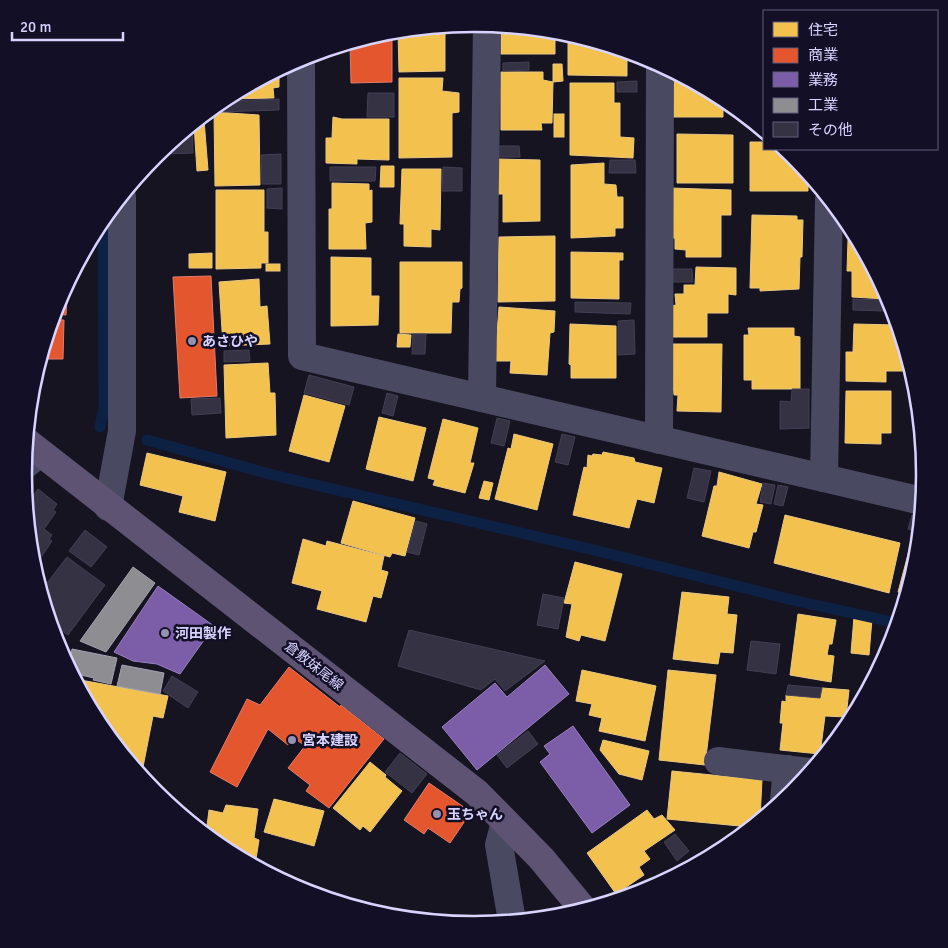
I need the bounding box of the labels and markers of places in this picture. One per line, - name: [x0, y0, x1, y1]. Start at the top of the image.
- place label: あさひや: [202, 333, 258, 350]
- marker: あさひや: [186, 335, 198, 347]
- place label: 河田製作: [175, 625, 231, 642]
- marker: 河田製作: [159, 627, 171, 639]
- place label: 宮本建設: [302, 732, 358, 749]
- marker: 宮本建設: [286, 734, 298, 746]
- place label: 玉ちゃん: [447, 806, 503, 823]
- marker: 玉ちゃん: [431, 808, 443, 820]

